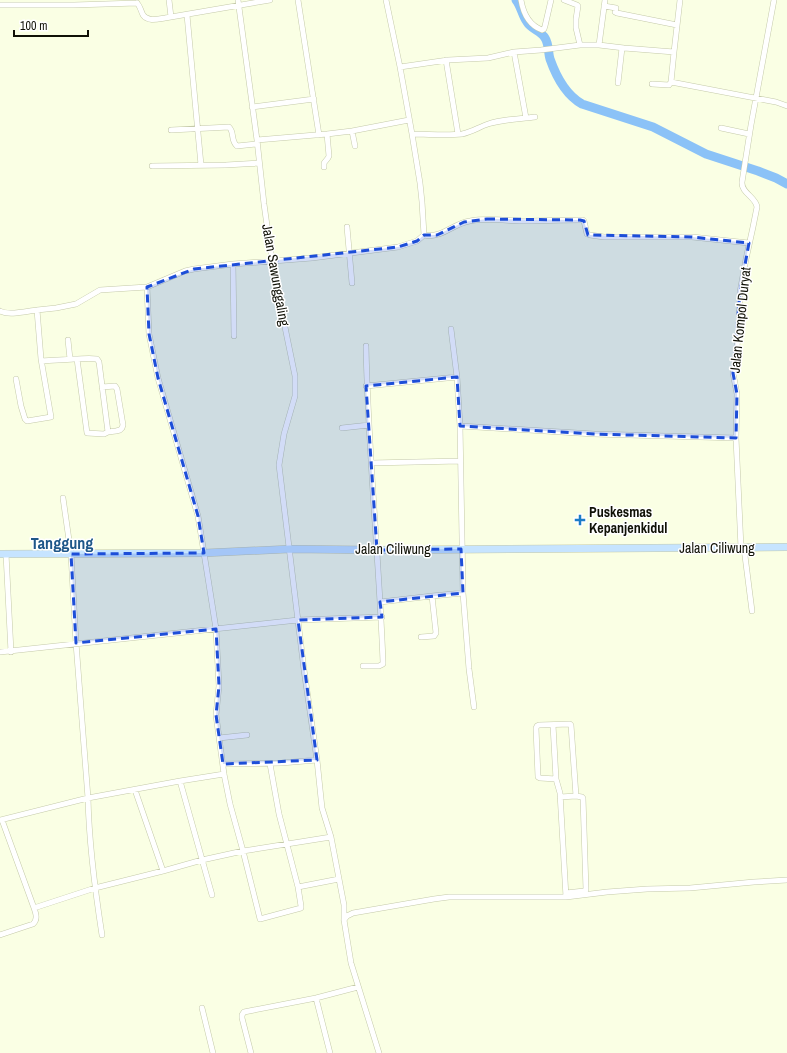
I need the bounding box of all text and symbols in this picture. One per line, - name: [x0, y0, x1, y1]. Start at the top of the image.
- scale bar: [14, 12, 88, 38]
- text: 100 m: [20, 18, 47, 34]
- street label: Jalan Sawunggaling: [258, 223, 294, 328]
- street label: Jalan Kompol Duryat: [725, 266, 755, 374]
- place label: Puskesmas Kepanjenkidul: [589, 503, 667, 537]
- marker: Puskesmas Kepanjenkidul: [574, 514, 586, 526]
- district label: Tanggung: [31, 532, 93, 554]
- street label: Jalan Ciliwung: [679, 539, 755, 557]
- street label: Jalan Ciliwung: [355, 540, 431, 558]

